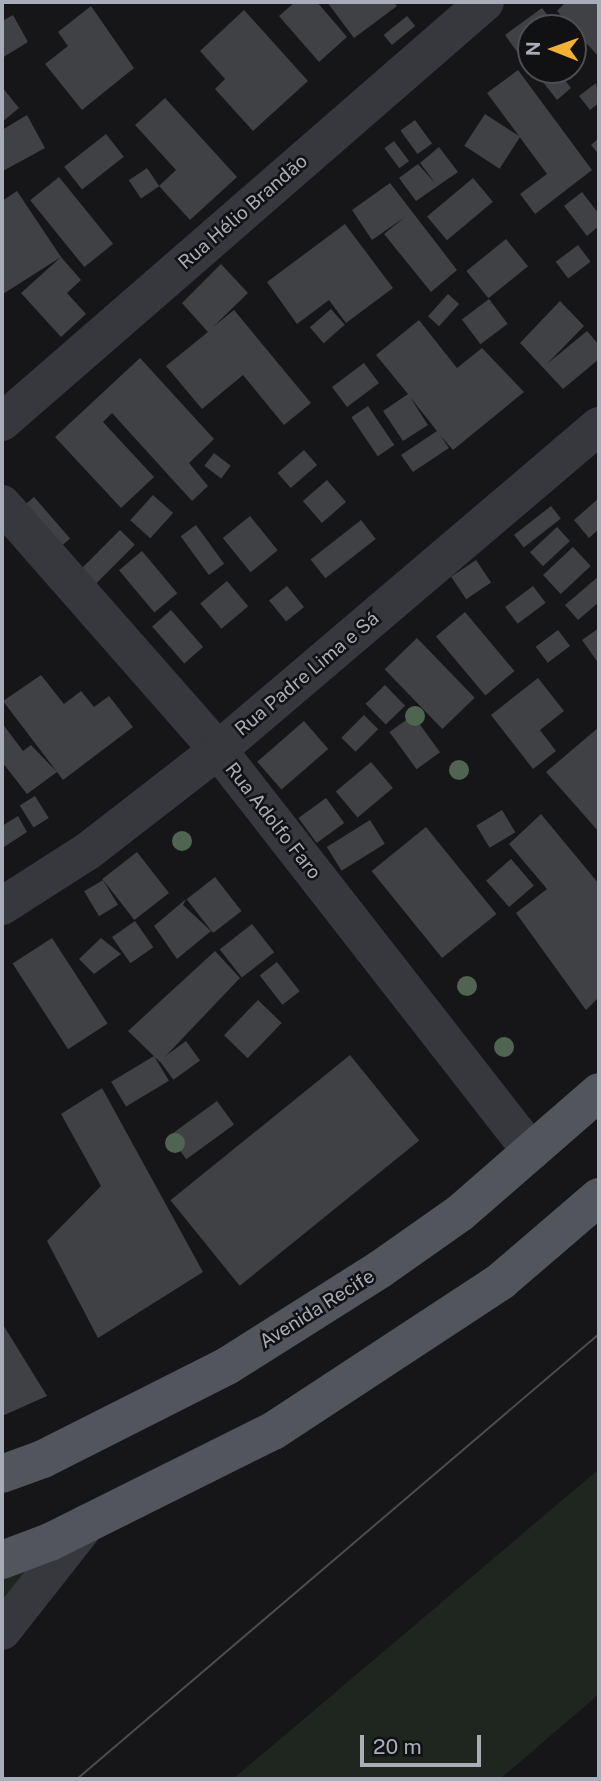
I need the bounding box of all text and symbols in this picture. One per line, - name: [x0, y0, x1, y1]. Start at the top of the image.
- north arrow: [517, 14, 587, 84]
- text: N: [522, 41, 544, 56]
- street label: Rua Hélio Brandão: [174, 150, 312, 274]
- street label: Rua Padre Lima e Sá: [230, 607, 384, 741]
- street label: Rua Adolfo Faro: [220, 758, 326, 884]
- street label: Avenida Recife: [255, 1265, 379, 1353]
- scale bar: [363, 1722, 484, 1766]
- text: 20 m: [373, 1734, 422, 1759]

